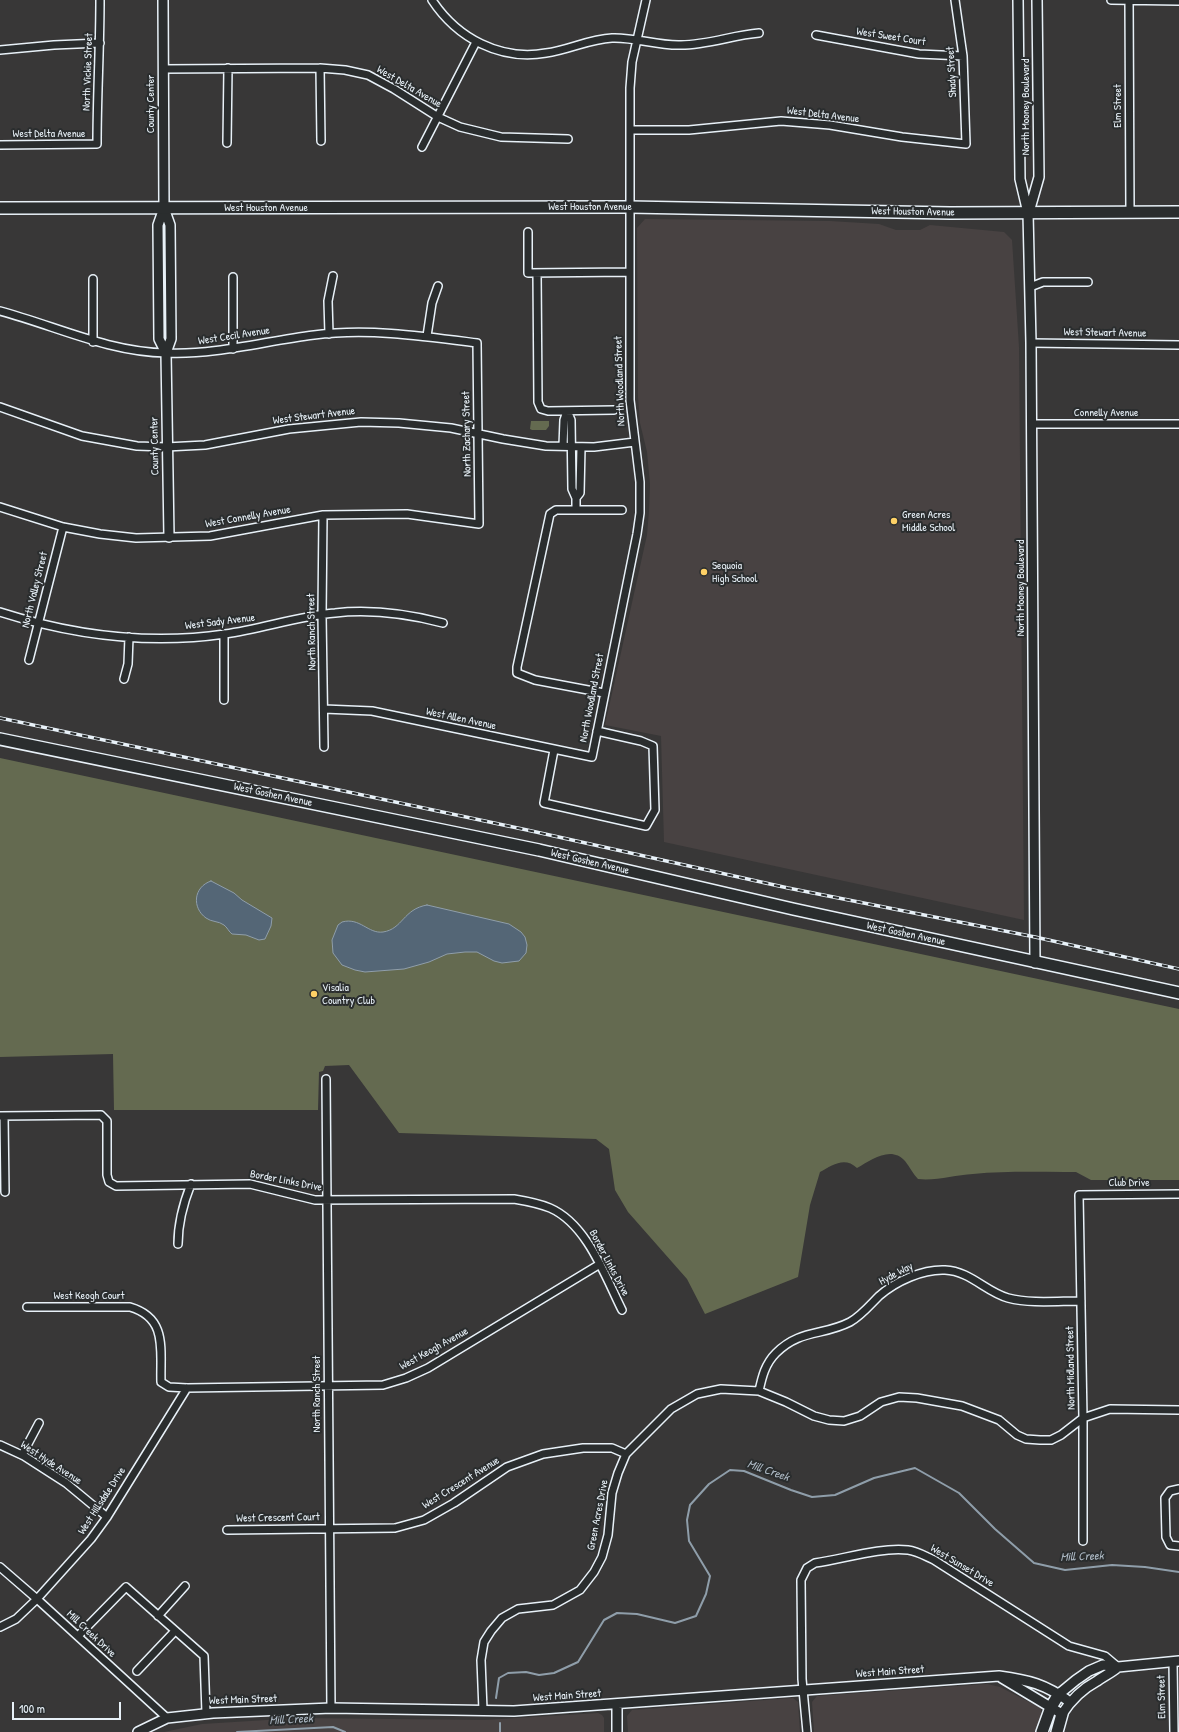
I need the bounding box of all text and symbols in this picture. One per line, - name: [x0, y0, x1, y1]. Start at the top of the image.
- street label: West Sweet Court: [855, 25, 927, 49]
- street label: North Vickie Street: [80, 33, 96, 111]
- street label: Shady Street: [944, 46, 960, 98]
- street label: North Mooney Boulevard: [1019, 59, 1033, 155]
- street label: West Delta Avenue: [374, 63, 444, 111]
- street label: County Center: [144, 75, 158, 133]
- street label: Elm Street: [1111, 84, 1125, 128]
- street label: West Delta Avenue: [786, 104, 860, 126]
- street label: West Delta Avenue: [13, 127, 85, 141]
- street label: West Houston Avenue: [548, 200, 632, 214]
- street label: West Houston Avenue: [224, 201, 308, 215]
- street label: West Houston Avenue: [871, 205, 955, 219]
- street label: West Cecil Avenue: [197, 324, 271, 348]
- street label: West Stewart Avenue: [1064, 326, 1146, 340]
- street label: North Woodland Street: [612, 336, 628, 426]
- street label: North Zachary Street: [460, 391, 474, 477]
- street label: West Stewart Avenue: [272, 404, 356, 428]
- street label: Connelly Avenue: [1074, 406, 1138, 420]
- street label: County Center: [148, 417, 162, 475]
- street label: West Connelly Avenue: [204, 503, 292, 531]
- place label: Green Acres Middle School: [902, 508, 955, 534]
- marker: Green Acres Middle School: [889, 516, 899, 526]
- street label: North Mooney Boulevard: [1014, 540, 1028, 636]
- street label: North Valley Street: [19, 551, 51, 629]
- place label: Sequoia High School: [712, 559, 757, 585]
- marker: Sequoia High School: [699, 567, 709, 577]
- street label: North Ranch Street: [305, 594, 319, 670]
- street label: West Sady Avenue: [184, 611, 256, 633]
- street label: North Woodland Street: [577, 653, 607, 743]
- street label: West Allen Avenue: [425, 705, 497, 733]
- street label: West Goshen Avenue: [232, 780, 314, 810]
- street label: West Goshen Avenue: [550, 847, 630, 877]
- street label: West Goshen Avenue: [865, 919, 947, 949]
- place label: Visalia Country Club: [322, 981, 375, 1007]
- marker: Visalia Country Club: [309, 989, 319, 999]
- street label: Border Links Drive: [249, 1168, 323, 1194]
- street label: Club Drive: [1108, 1176, 1150, 1190]
- street label: Border Links Drive: [586, 1228, 632, 1298]
- street label: Hyde Way: [877, 1260, 915, 1288]
- street label: West Keogh Court: [53, 1289, 125, 1303]
- street label: West Keogh Avenue: [397, 1325, 471, 1373]
- street label: North Midland Street: [1064, 1326, 1078, 1410]
- street label: North Ranch Street: [310, 1356, 324, 1432]
- street label: West Hyde Avenue: [18, 1438, 84, 1488]
- street label: West Crescent Avenue: [420, 1454, 502, 1512]
- water label: Mill Creek: [745, 1457, 791, 1485]
- street label: West Hillsdale Drive: [75, 1465, 129, 1537]
- street label: Green Acres Drive: [585, 1479, 611, 1551]
- street label: West Crescent Court: [236, 1511, 320, 1525]
- street label: West Sunset Drive: [928, 1542, 996, 1590]
- water label: Mill Creek: [1060, 1549, 1104, 1565]
- street label: Mill Creek Drive: [63, 1608, 119, 1660]
- street label: West Main Street: [856, 1663, 924, 1681]
- street label: Elm Street: [1155, 1675, 1169, 1719]
- street label: West Main Street: [533, 1687, 601, 1705]
- street label: West Main Street: [209, 1692, 277, 1708]
- scale bar: [14, 1694, 123, 1720]
- text: 100 m: [19, 1700, 45, 1717]
- water label: Mill Creek: [269, 1712, 313, 1728]

